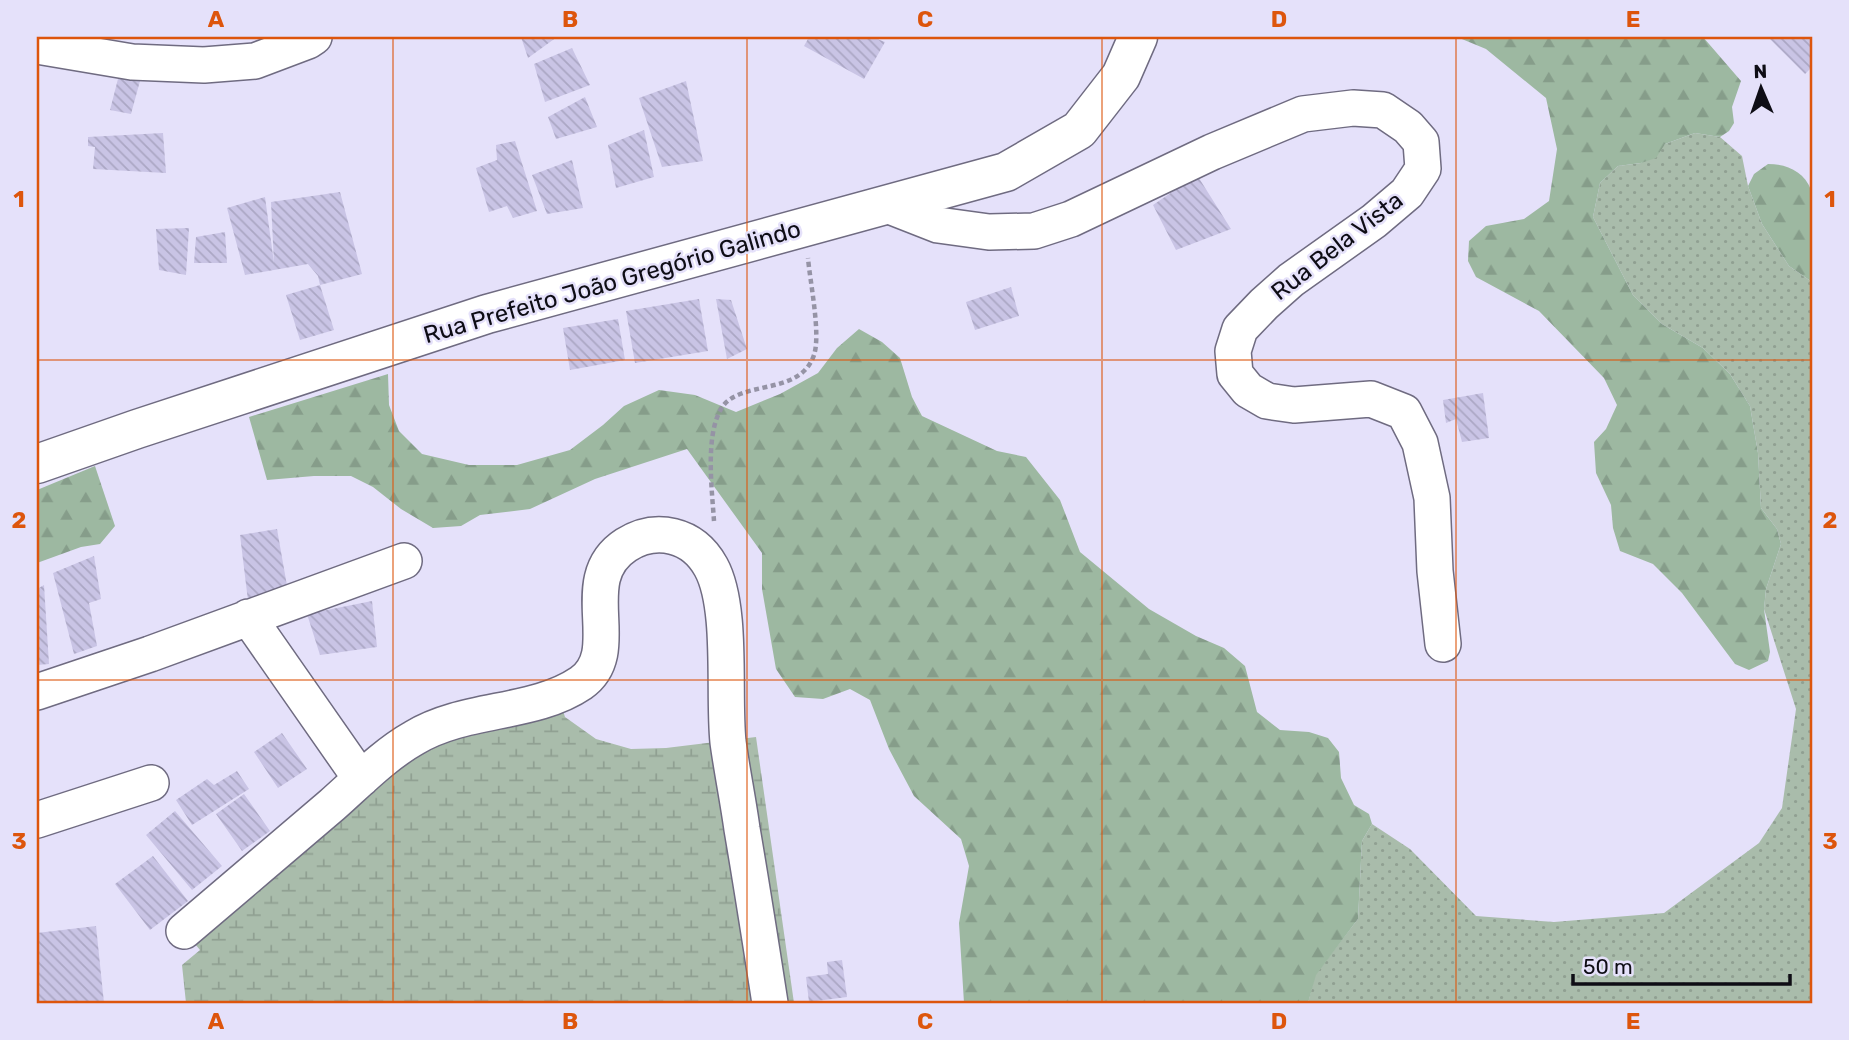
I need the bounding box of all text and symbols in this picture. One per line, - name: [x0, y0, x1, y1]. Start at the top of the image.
- text: A: [208, 5, 225, 33]
- text: B: [562, 5, 578, 33]
- text: C: [917, 5, 933, 33]
- text: D: [1271, 5, 1287, 33]
- text: E: [1626, 5, 1640, 33]
- north arrow: [1727, 52, 1797, 122]
- text: N: [1753, 60, 1768, 83]
- text: 1: [13, 185, 25, 213]
- text: 1: [1824, 185, 1836, 213]
- street label: Rua Bela Vista: [1266, 186, 1408, 306]
- street label: Rua Prefeito João Gregório Galindo: [420, 215, 804, 349]
- text: 2: [12, 506, 26, 534]
- text: 2: [1823, 506, 1837, 534]
- text: 3: [11, 827, 27, 855]
- text: 3: [1822, 827, 1838, 855]
- scale bar: [1573, 942, 1790, 986]
- text: 50 m: [1583, 954, 1633, 979]
- text: A: [208, 1007, 225, 1035]
- text: B: [562, 1007, 578, 1035]
- text: C: [917, 1007, 933, 1035]
- text: D: [1271, 1007, 1287, 1035]
- text: E: [1626, 1007, 1640, 1035]

